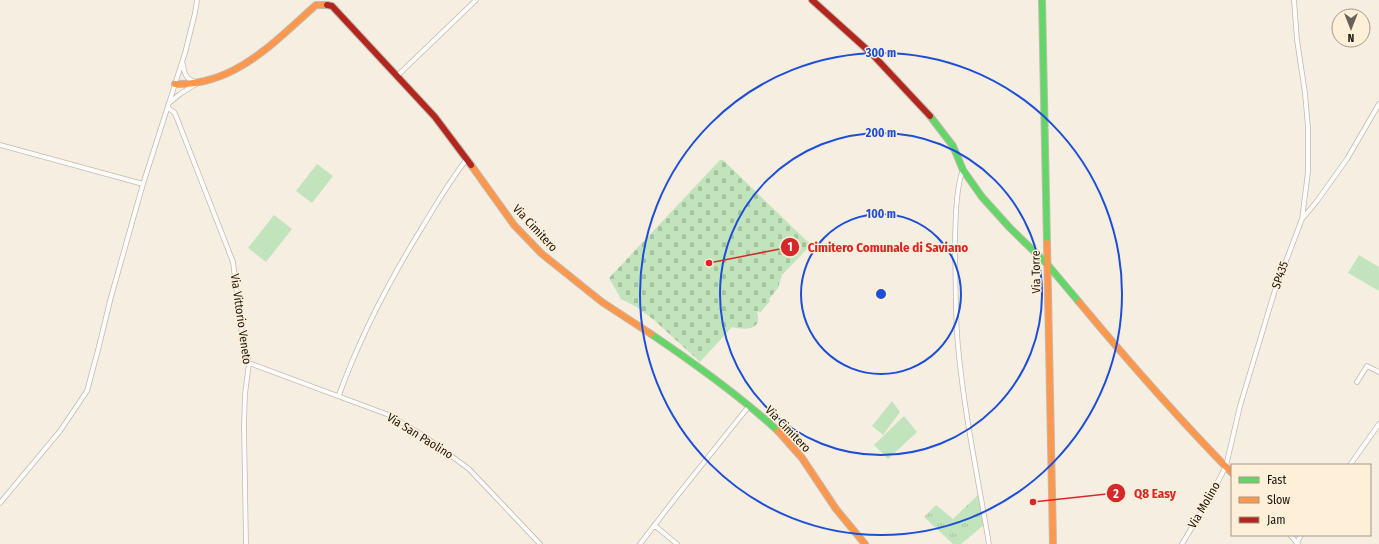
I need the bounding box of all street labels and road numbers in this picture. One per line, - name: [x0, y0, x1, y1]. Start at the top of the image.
- street label: Via Cimitero: [510, 202, 560, 254]
- street label: Via Torre: [1029, 250, 1043, 294]
- street label: SP435: [1269, 259, 1291, 291]
- street label: Via Vittorio Veneto: [228, 273, 254, 365]
- street label: Via Cimitero: [762, 403, 814, 455]
- street label: Via San Paolino: [384, 410, 456, 462]
- street label: Via Molino: [1185, 479, 1223, 531]

